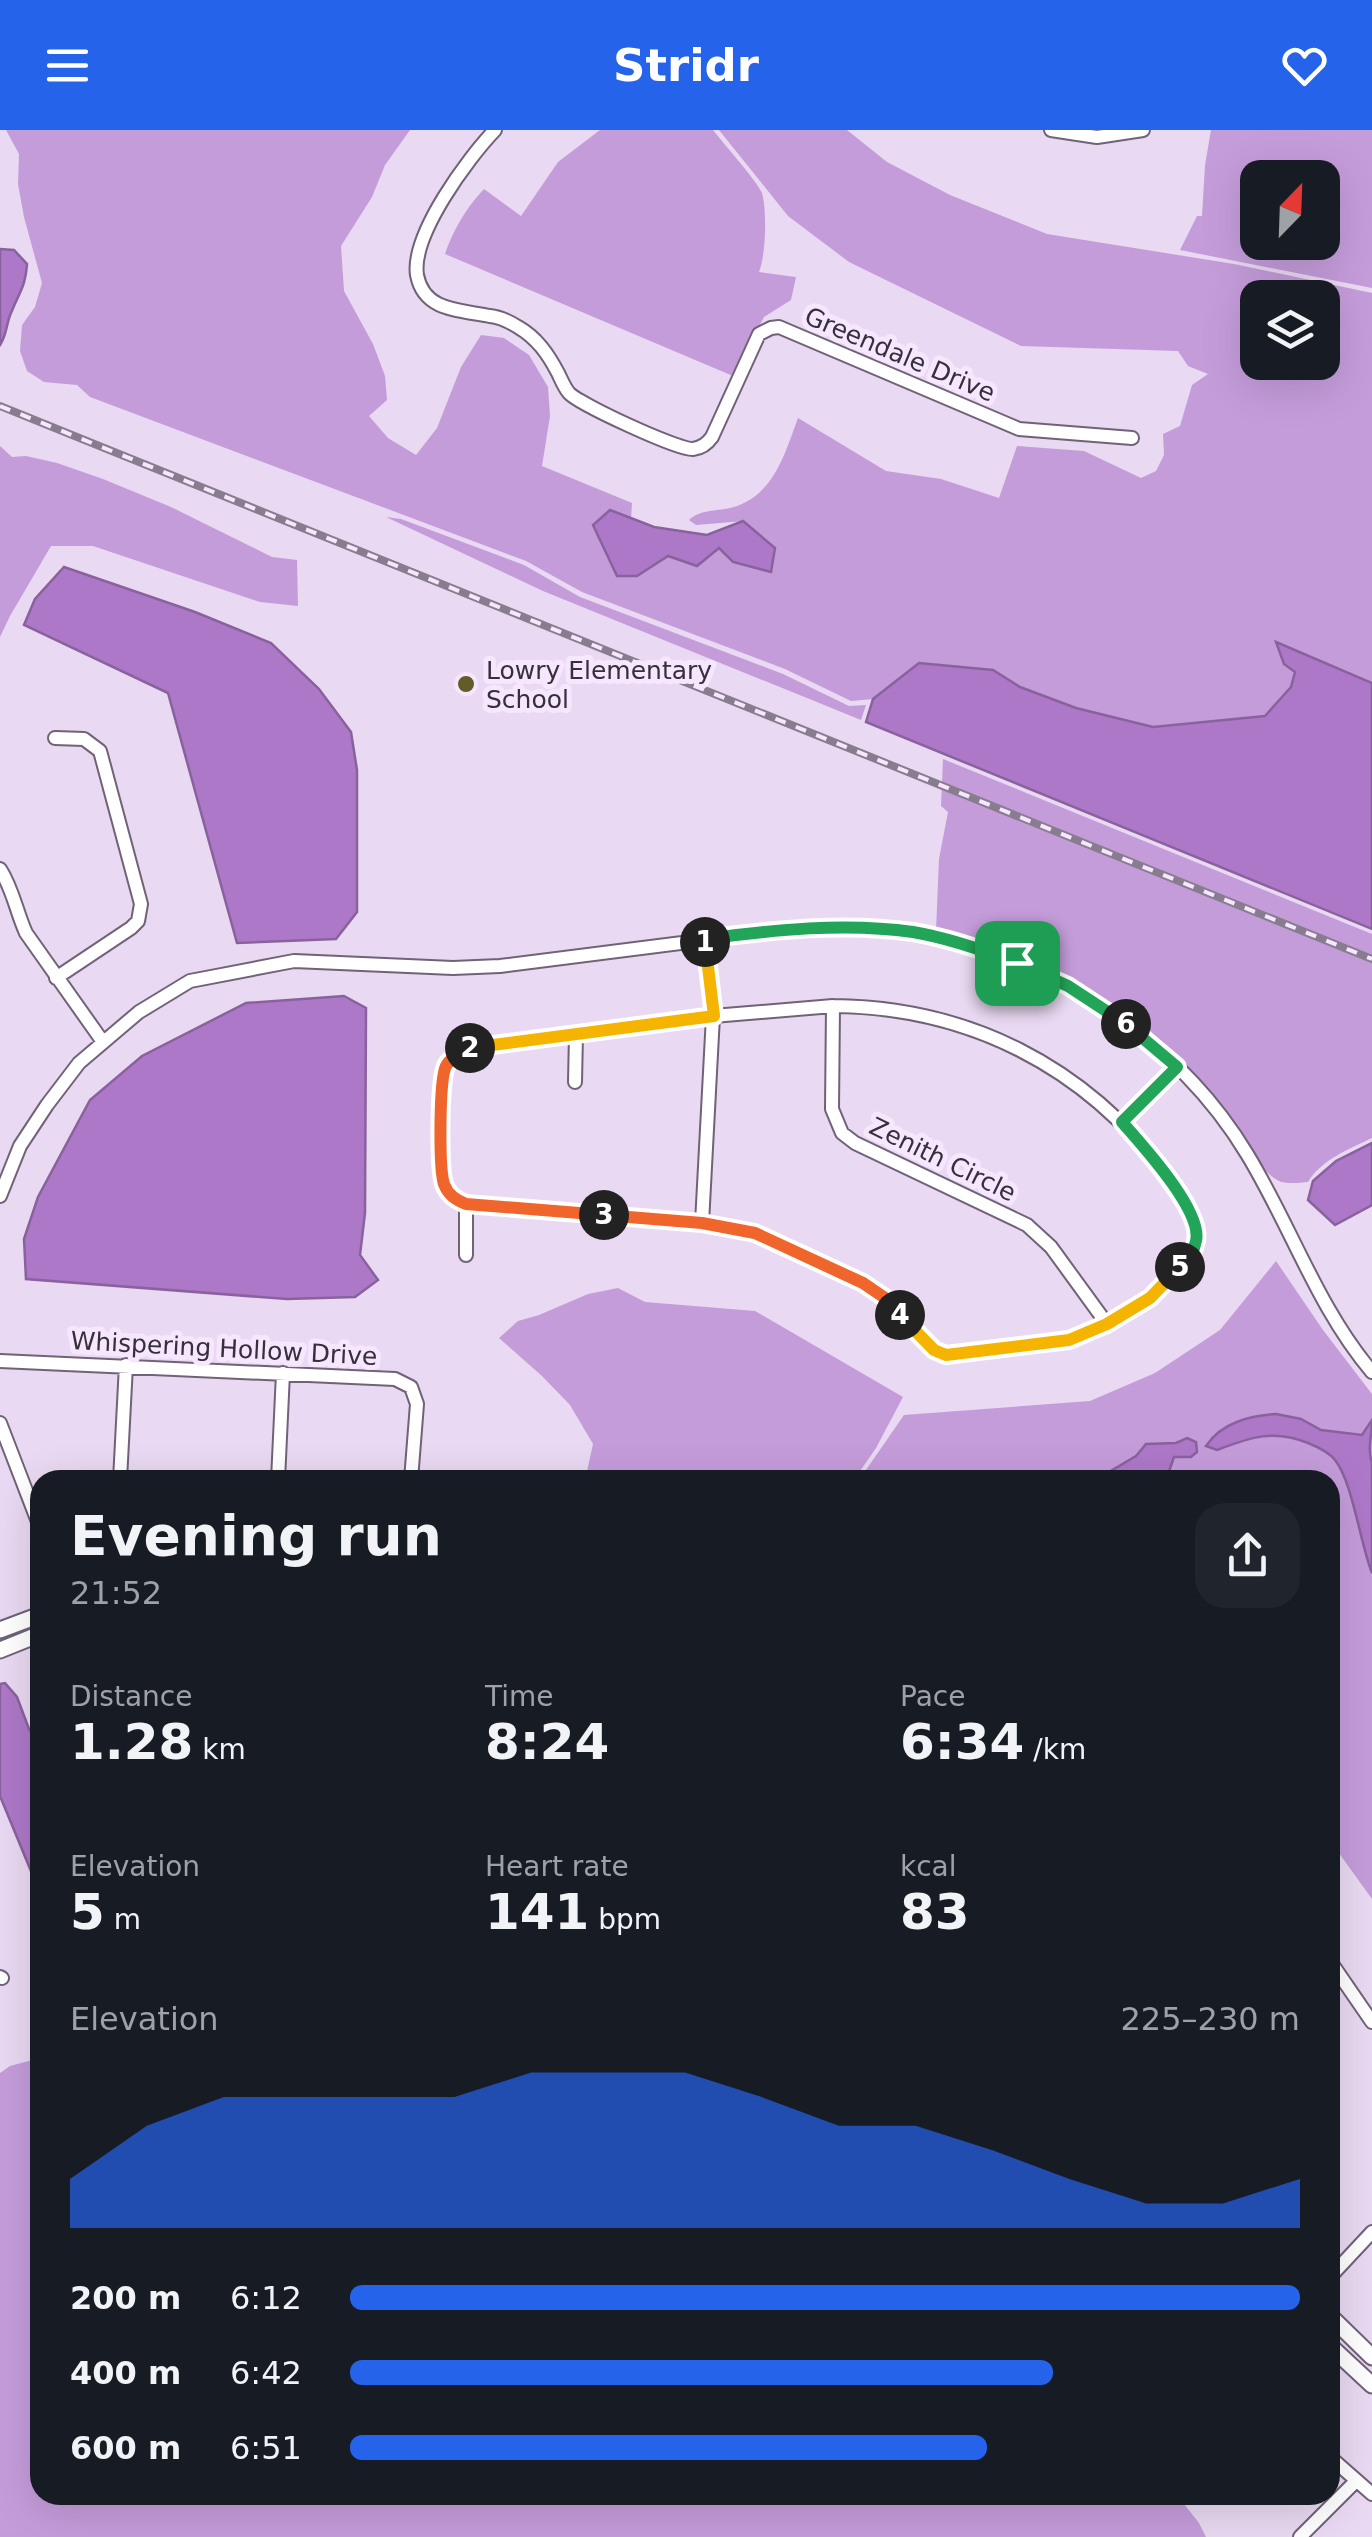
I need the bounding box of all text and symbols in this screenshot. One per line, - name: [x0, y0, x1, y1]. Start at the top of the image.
- icon: menu: [40, 38, 95, 93]
- icon: heart: [1277, 38, 1332, 93]
- text: Stridr: [613, 39, 759, 92]
- north arrow: [1240, 160, 1340, 260]
- map controls: [1240, 160, 1340, 380]
- button: layers: [1240, 280, 1340, 380]
- street label: Greendale Drive: [800, 301, 999, 408]
- place label: Lowry Elementary School: [486, 656, 712, 714]
- marker: Lowry Elementary School: [455, 673, 477, 695]
- pin: 1: [680, 917, 730, 967]
- pin: [975, 921, 1060, 1006]
- text: 1: [695, 925, 715, 958]
- icon: arrive: [990, 936, 1045, 991]
- pin: 6: [1101, 999, 1151, 1049]
- text: 6: [1116, 1007, 1136, 1040]
- pin: 2: [445, 1023, 495, 1073]
- text: 2: [460, 1031, 480, 1064]
- street label: Zenith Circle: [865, 1112, 1021, 1207]
- pin: 3: [579, 1190, 629, 1240]
- text: 3: [594, 1198, 614, 1231]
- pin: 5: [1155, 1242, 1205, 1292]
- text: 5: [1170, 1250, 1190, 1283]
- pin: 4: [875, 1290, 925, 1340]
- text: 4: [890, 1298, 910, 1331]
- street label: Whispering Hollow Drive: [70, 1326, 378, 1371]
- button: share: [1195, 1503, 1300, 1608]
- text: Evening run: [70, 1504, 442, 1568]
- text: 21:52: [70, 1574, 162, 1612]
- text: Distance: [70, 1680, 192, 1713]
- text: Time: [485, 1680, 554, 1713]
- text: Pace: [900, 1680, 965, 1713]
- text: 1.28: [70, 1713, 193, 1771]
- text: 8:24: [485, 1713, 609, 1771]
- text: 6:34: [900, 1713, 1024, 1771]
- text: km: [193, 1733, 246, 1766]
- text: /km: [1024, 1733, 1086, 1766]
- text: Elevation: [70, 1850, 200, 1883]
- text: Heart rate: [485, 1850, 629, 1883]
- text: kcal: [900, 1850, 957, 1883]
- text: 5: [70, 1883, 105, 1941]
- text: 141: [485, 1883, 589, 1941]
- text: 83: [900, 1883, 970, 1941]
- text: m: [105, 1903, 141, 1936]
- text: bpm: [589, 1903, 661, 1936]
- text: Elevation: [70, 2000, 219, 2038]
- text: 225–230 m: [1121, 2000, 1300, 2038]
- text: 200 m: [70, 2279, 181, 2317]
- text: 6:12: [230, 2279, 302, 2317]
- text: 400 m: [70, 2354, 181, 2392]
- text: 6:42: [230, 2354, 302, 2392]
- text: 600 m: [70, 2429, 181, 2467]
- text: 6:51: [230, 2429, 302, 2467]

